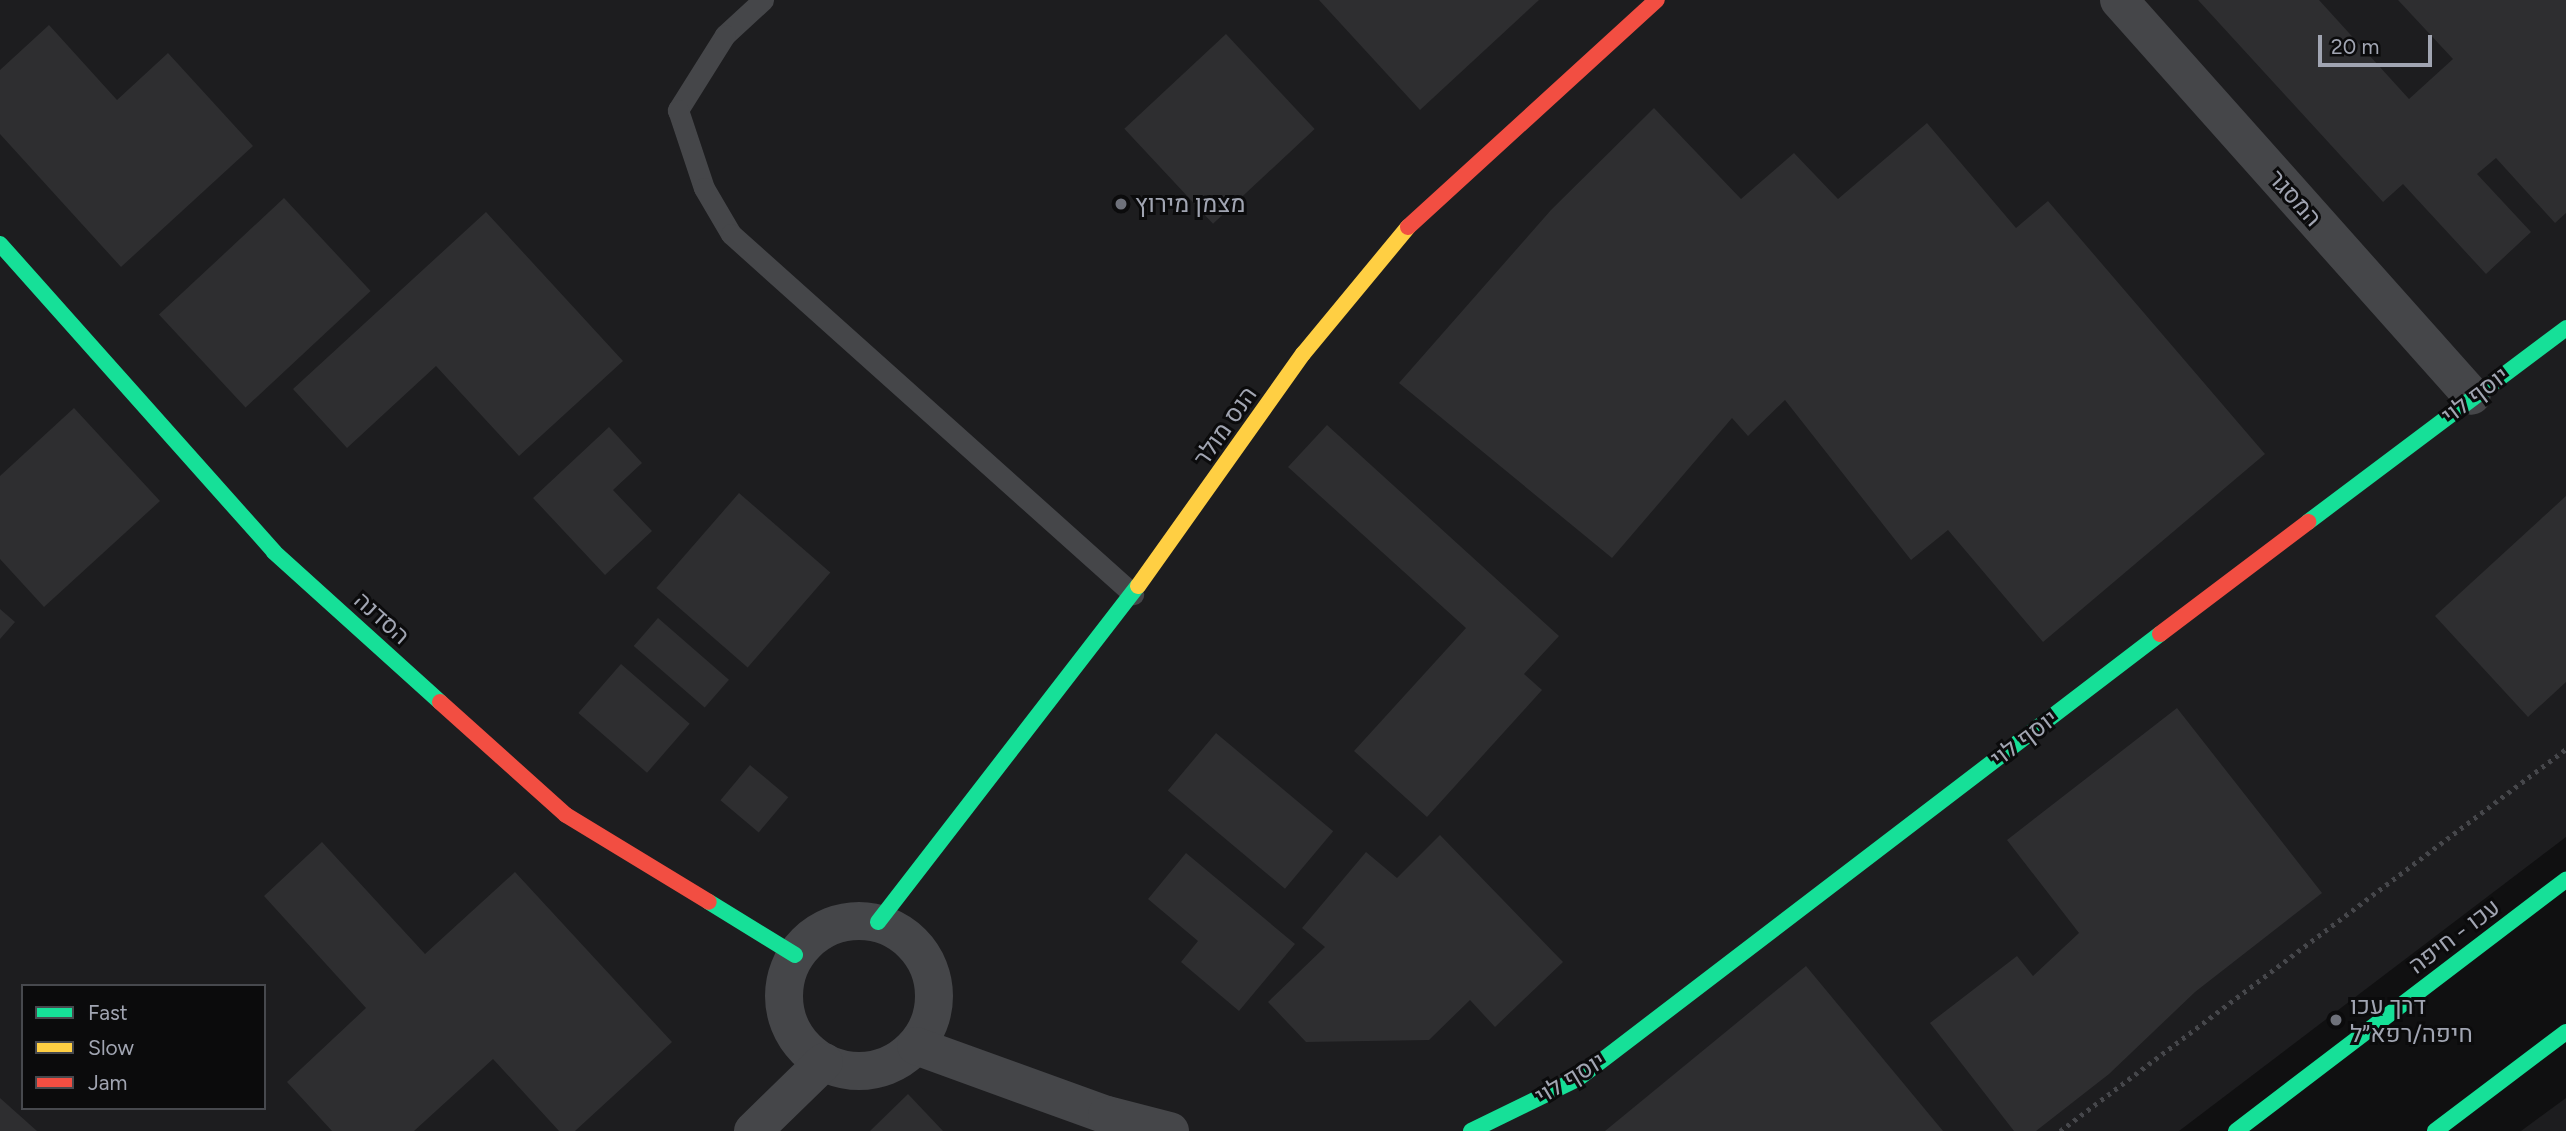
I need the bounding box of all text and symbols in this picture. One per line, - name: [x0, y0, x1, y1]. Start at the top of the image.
- scale bar: [2321, 21, 2435, 65]
- text: 20 m: [2331, 34, 2379, 59]
- street label: המסגר: [2262, 164, 2328, 232]
- place label: מצמן מירוץ: [1135, 190, 1246, 218]
- marker: מצמן מירוץ: [1113, 196, 1129, 212]
- street label: יוסף לוי: [2436, 361, 2514, 429]
- street label: הנס מולר: [1187, 381, 1263, 471]
- street label: הסדנה: [348, 586, 416, 650]
- street label: יוסף לוי: [1985, 704, 2063, 772]
- street label: עכו - חיפה: [2403, 892, 2505, 980]
- legend: [21, 984, 266, 1110]
- place label: דרך עכו חיפה/רפא״ל: [2350, 992, 2473, 1048]
- text: Fast: [88, 1000, 128, 1025]
- marker: דרך עכו חיפה/רפא״ל: [2328, 1012, 2344, 1028]
- text: Slow: [88, 1035, 134, 1060]
- street label: יוסף לוי: [1530, 1046, 1610, 1110]
- text: Jam: [88, 1070, 127, 1095]

